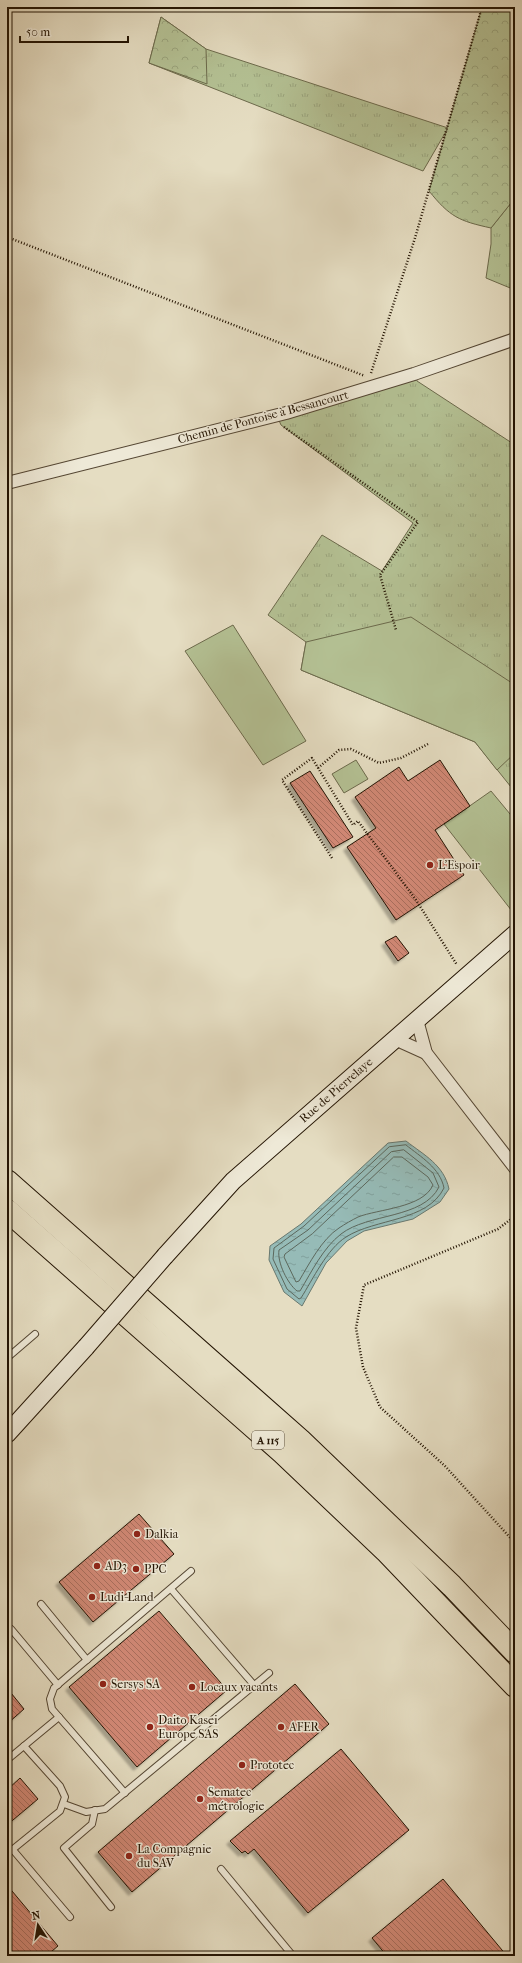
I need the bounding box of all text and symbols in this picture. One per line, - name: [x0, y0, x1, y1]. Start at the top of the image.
- scale bar: [20, 18, 128, 44]
- text: 50 m: [26, 25, 50, 39]
- street label: Chemin de Pontoise à Bessancourt: [176, 387, 351, 447]
- place label: L'Espoir: [438, 858, 481, 872]
- marker: L'Espoir: [425, 860, 435, 870]
- street label: Rue de Pierrelaye: [297, 1054, 375, 1126]
- road number: A 115: [252, 1431, 284, 1449]
- place label: Dalkia: [145, 1527, 179, 1541]
- marker: Dalkia: [132, 1529, 142, 1539]
- place label: AD3: [104, 1559, 127, 1573]
- marker: AD3: [92, 1561, 102, 1571]
- place label: PPC: [144, 1562, 167, 1576]
- marker: PPC: [131, 1564, 141, 1574]
- place label: Ludi-Land: [100, 1590, 154, 1604]
- marker: Ludi-Land: [87, 1592, 97, 1602]
- place label: Sersys SA: [111, 1677, 160, 1691]
- marker: Sersys SA: [98, 1679, 108, 1689]
- place label: Locaux vacants: [200, 1680, 278, 1694]
- marker: Locaux vacants: [187, 1682, 197, 1692]
- place label: Daito Kasei Europe SAS: [158, 1713, 218, 1741]
- place label: AFER: [288, 1720, 321, 1734]
- marker: Daito Kasei Europe SAS: [145, 1722, 155, 1732]
- marker: AFER: [276, 1722, 286, 1732]
- place label: Prototec: [250, 1758, 294, 1772]
- marker: Prototec: [237, 1760, 247, 1770]
- place label: Sematec métrologie: [208, 1785, 264, 1813]
- marker: Sematec métrologie: [195, 1794, 205, 1804]
- place label: La Compagnie du SAV: [137, 1842, 211, 1870]
- marker: La Compagnie du SAV: [124, 1851, 134, 1861]
- north arrow: [18, 1905, 58, 1945]
- text: N: [31, 1908, 42, 1923]

